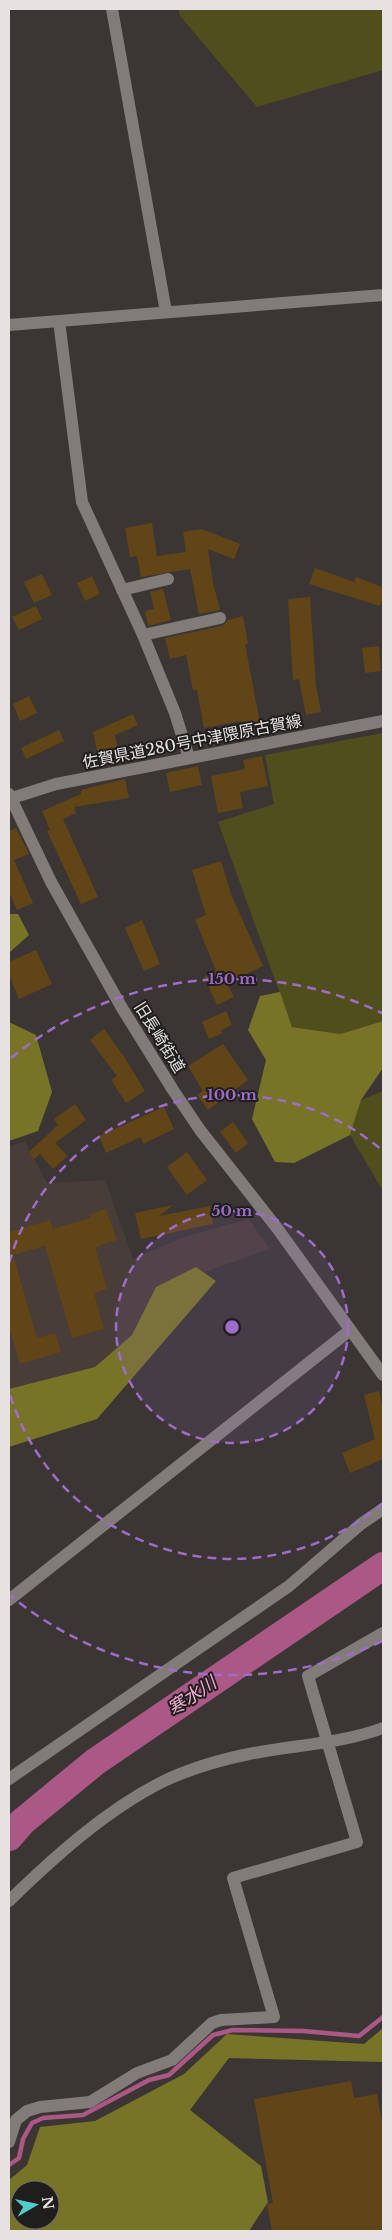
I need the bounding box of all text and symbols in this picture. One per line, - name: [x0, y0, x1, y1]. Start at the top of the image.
- street label: 佐賀県道280号中津隈原古賀線: [81, 710, 303, 772]
- text: 150 m: [208, 969, 256, 988]
- street label: 旧長崎街道: [130, 998, 190, 1076]
- text: 100 m: [207, 1085, 257, 1104]
- text: 50 m: [212, 1201, 253, 1220]
- centre of rings: [223, 1318, 241, 1336]
- water label: 寒水川: [163, 1671, 222, 1720]
- north arrow: [10, 2180, 60, 2230]
- text: N: [38, 2195, 58, 2211]

